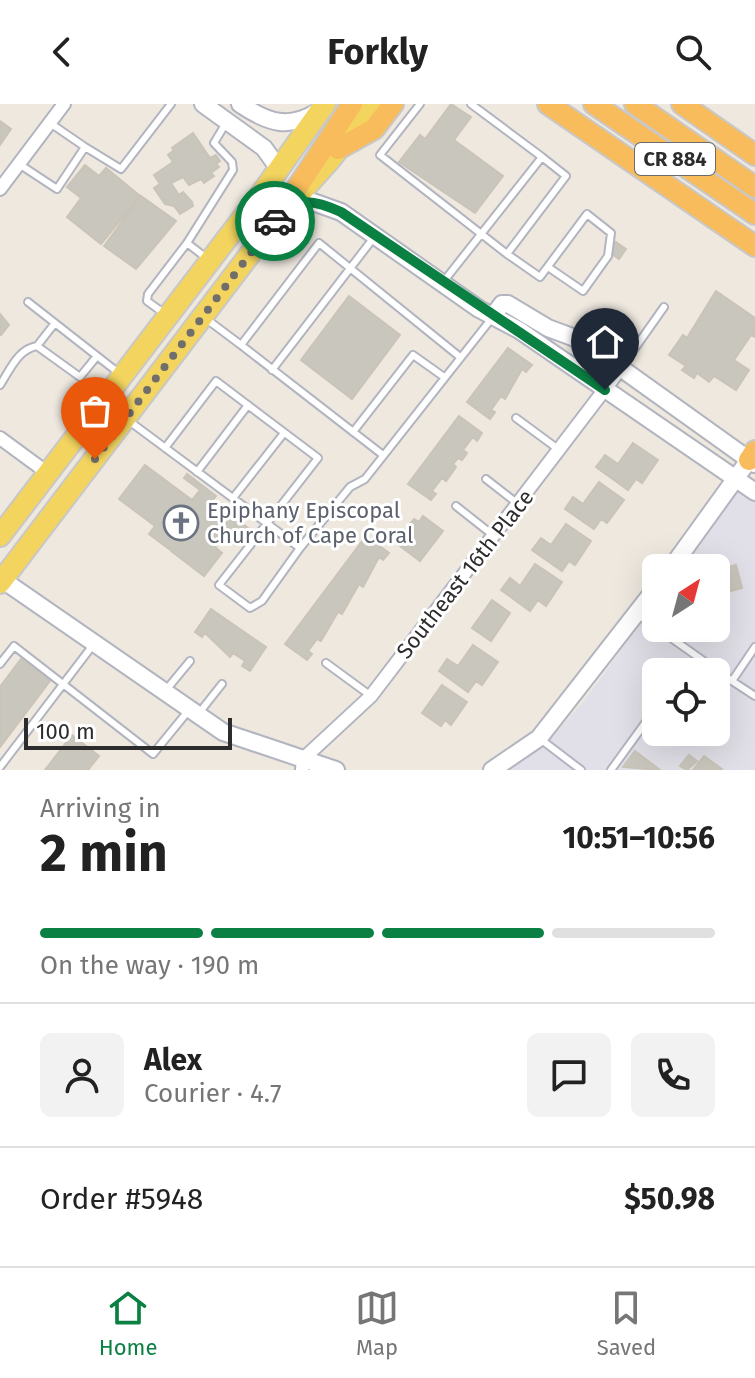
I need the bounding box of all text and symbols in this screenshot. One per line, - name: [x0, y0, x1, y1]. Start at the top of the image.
- icon: back: [40, 30, 84, 74]
- text: Forkly: [327, 30, 428, 74]
- icon: search: [671, 30, 715, 74]
- road number: CR 884: [635, 143, 715, 175]
- courier: [235, 181, 315, 261]
- icon: car: [253, 199, 297, 243]
- pin: [571, 308, 639, 390]
- icon: home: [583, 320, 627, 364]
- pin: [61, 377, 129, 459]
- icon: bag: [73, 389, 117, 433]
- street label: Southeast 16th Place: [391, 484, 539, 664]
- place label: Epiphany Episcopal Church of Cape Coral: [207, 497, 414, 549]
- church icon: Epiphany Episcopal Church of Cape Coral: [162, 504, 200, 542]
- north arrow: [642, 554, 730, 642]
- map controls: [642, 554, 730, 746]
- button: locate: [642, 658, 730, 746]
- scale bar: [24, 714, 232, 750]
- text: 100 m: [36, 718, 95, 745]
- text: Arriving in: [40, 793, 161, 824]
- text: 10:51–10:56: [562, 820, 715, 856]
- text: 2 min: [40, 822, 168, 885]
- text: On the way · 190 m: [40, 950, 259, 981]
- button: person: [40, 1033, 124, 1117]
- button: chat: [527, 1033, 611, 1117]
- button: phone: [631, 1033, 715, 1117]
- text: Alex: [144, 1042, 202, 1078]
- text: Courier · 4.7: [144, 1078, 282, 1109]
- text: Order #5948: [40, 1181, 203, 1217]
- text: $50.98: [624, 1181, 715, 1217]
- tab: Home: [99, 1286, 157, 1361]
- tab: Map: [355, 1286, 399, 1361]
- tab: Saved: [597, 1286, 656, 1361]

